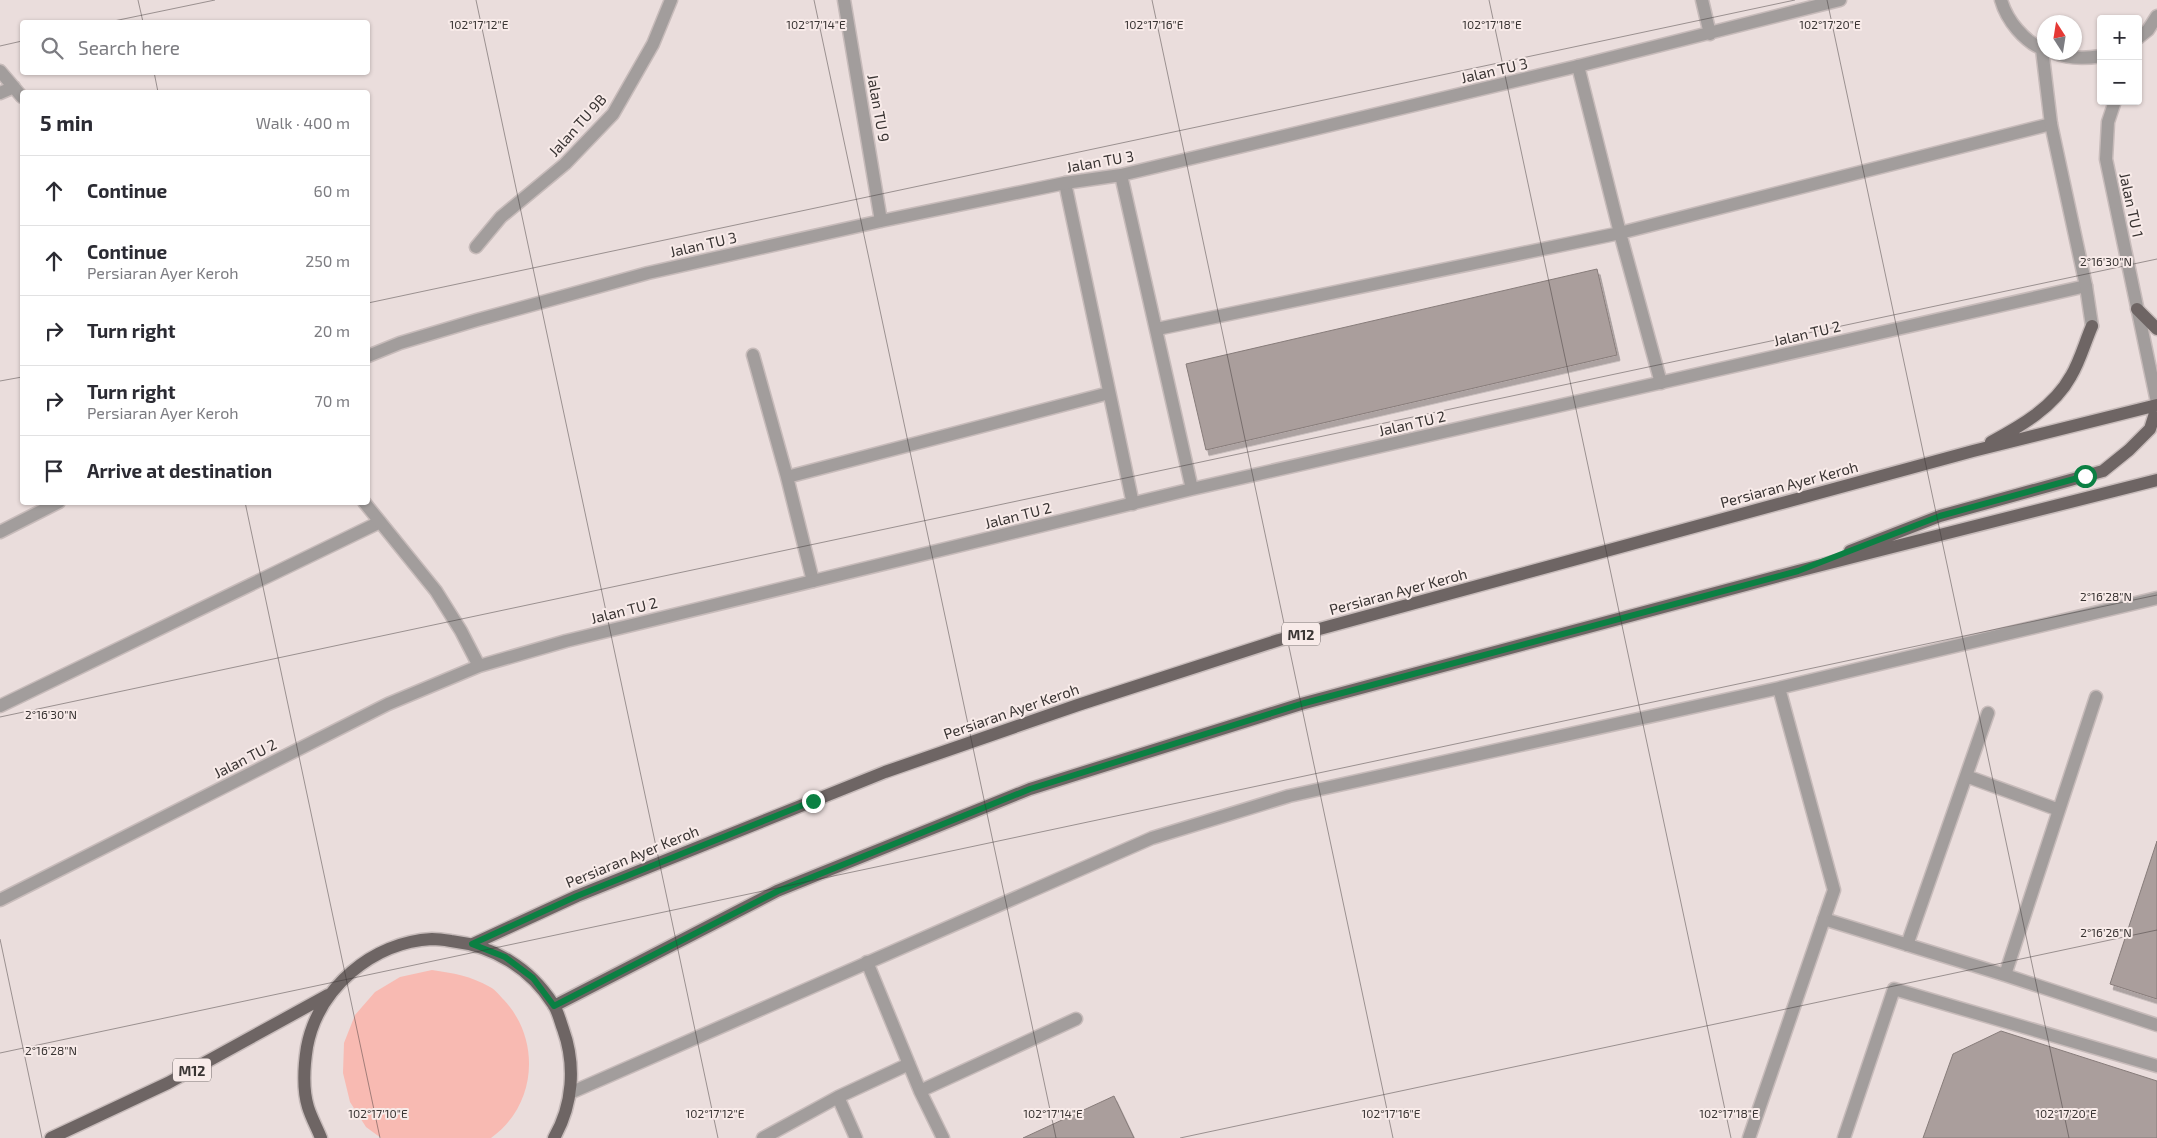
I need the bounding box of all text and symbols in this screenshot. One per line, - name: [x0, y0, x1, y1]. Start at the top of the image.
- north arrow: [2037, 15, 2082, 60]
- map controls: [2097, 15, 2142, 105]
- button: +: [2097, 15, 2142, 60]
- text: 102°17'12"E: [449, 17, 509, 31]
- text: 102°17'14"E: [786, 17, 846, 31]
- text: 102°17'16"E: [1124, 17, 1184, 31]
- text: 102°17'18"E: [1462, 17, 1522, 31]
- text: 102°17'20"E: [1799, 17, 1861, 31]
- search box: [20, 20, 370, 75]
- icon: search: [38, 34, 66, 62]
- text: Search here: [78, 36, 180, 59]
- street label: Jalan TU 3: [1459, 54, 1529, 86]
- button: −: [2097, 60, 2142, 105]
- street label: Jalan TU 9: [864, 73, 894, 143]
- street label: Jalan TU 9B: [544, 90, 610, 160]
- text: 5 min: [40, 110, 93, 135]
- text: Walk · 400 m: [256, 113, 350, 132]
- street label: Jalan TU 3: [1065, 146, 1135, 176]
- street label: Jalan TU 1: [2116, 171, 2148, 239]
- icon: ahead: [40, 177, 68, 205]
- text: Continue: [87, 179, 167, 202]
- text: 60 m: [314, 181, 350, 200]
- street label: Jalan TU 3: [668, 228, 738, 260]
- text: Continue: [87, 240, 167, 263]
- icon: ahead: [40, 247, 68, 275]
- text: 250 m: [305, 251, 350, 270]
- text: 2°16'30"N: [2080, 254, 2132, 268]
- text: Persiaran Ayer Keroh: [87, 263, 239, 282]
- icon: right: [40, 317, 68, 345]
- street label: Jalan TU 2: [1772, 317, 1842, 349]
- text: Turn right: [87, 319, 175, 342]
- text: 20 m: [314, 321, 350, 340]
- text: Turn right: [87, 380, 175, 403]
- icon: right: [40, 387, 68, 415]
- text: 70 m: [315, 391, 350, 410]
- text: Persiaran Ayer Keroh: [87, 403, 239, 422]
- street label: Jalan TU 2: [1377, 407, 1447, 439]
- icon: arrive: [40, 457, 68, 485]
- street label: Persiaran Ayer Keroh: [1718, 457, 1860, 511]
- text: Arrive at destination: [87, 459, 272, 482]
- route start: [2074, 465, 2097, 488]
- street label: Jalan TU 2: [983, 498, 1053, 532]
- street label: Persiaran Ayer Keroh: [1327, 564, 1469, 618]
- text: 2°16'28"N: [2080, 589, 2132, 603]
- street label: Jalan TU 2: [589, 593, 659, 627]
- road number: M12: [1282, 622, 1320, 646]
- street label: Persiaran Ayer Keroh: [941, 679, 1081, 743]
- text: 2°16'30"N: [25, 707, 77, 721]
- street label: Jalan TU 2: [211, 734, 279, 782]
- route end: [802, 790, 825, 813]
- street label: Persiaran Ayer Keroh: [563, 821, 701, 891]
- text: 2°16'26"N: [2080, 925, 2132, 939]
- text: 2°16'28"N: [25, 1043, 77, 1057]
- road number: M12: [173, 1058, 211, 1082]
- text: 102°17'10"E: [348, 1106, 408, 1120]
- text: 102°17'12"E: [685, 1106, 745, 1120]
- text: 102°17'14"E: [1023, 1106, 1083, 1120]
- text: 102°17'16"E: [1361, 1106, 1421, 1120]
- text: 102°17'18"E: [1699, 1106, 1759, 1120]
- text: 102°17'20"E: [2035, 1106, 2097, 1120]

